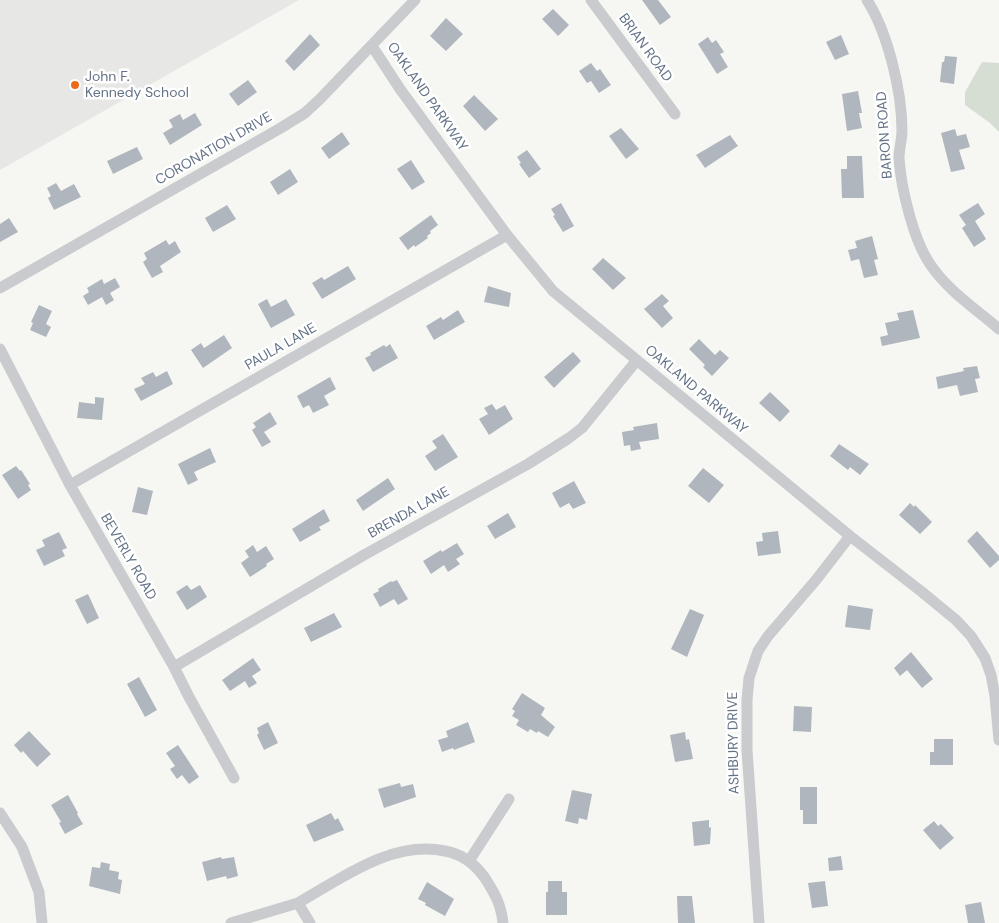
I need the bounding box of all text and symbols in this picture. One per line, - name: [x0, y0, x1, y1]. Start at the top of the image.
- street label: BRIAN ROAD: [615, 11, 675, 85]
- street label: OAKLAND PARKWAY: [383, 39, 471, 155]
- place label: John F. Kennedy School: [85, 69, 189, 102]
- marker: John F. Kennedy School: [69, 79, 81, 91]
- street label: BARON ROAD: [874, 91, 896, 179]
- street label: CORONATION DRIVE: [153, 109, 275, 189]
- street label: PAULA LANE: [242, 320, 320, 374]
- street label: OAKLAND PARKWAY: [641, 342, 751, 438]
- street label: BRENDA LANE: [365, 484, 453, 542]
- street label: BEVERLY ROAD: [96, 511, 160, 603]
- street label: ASHBURY DRIVE: [725, 691, 743, 795]

